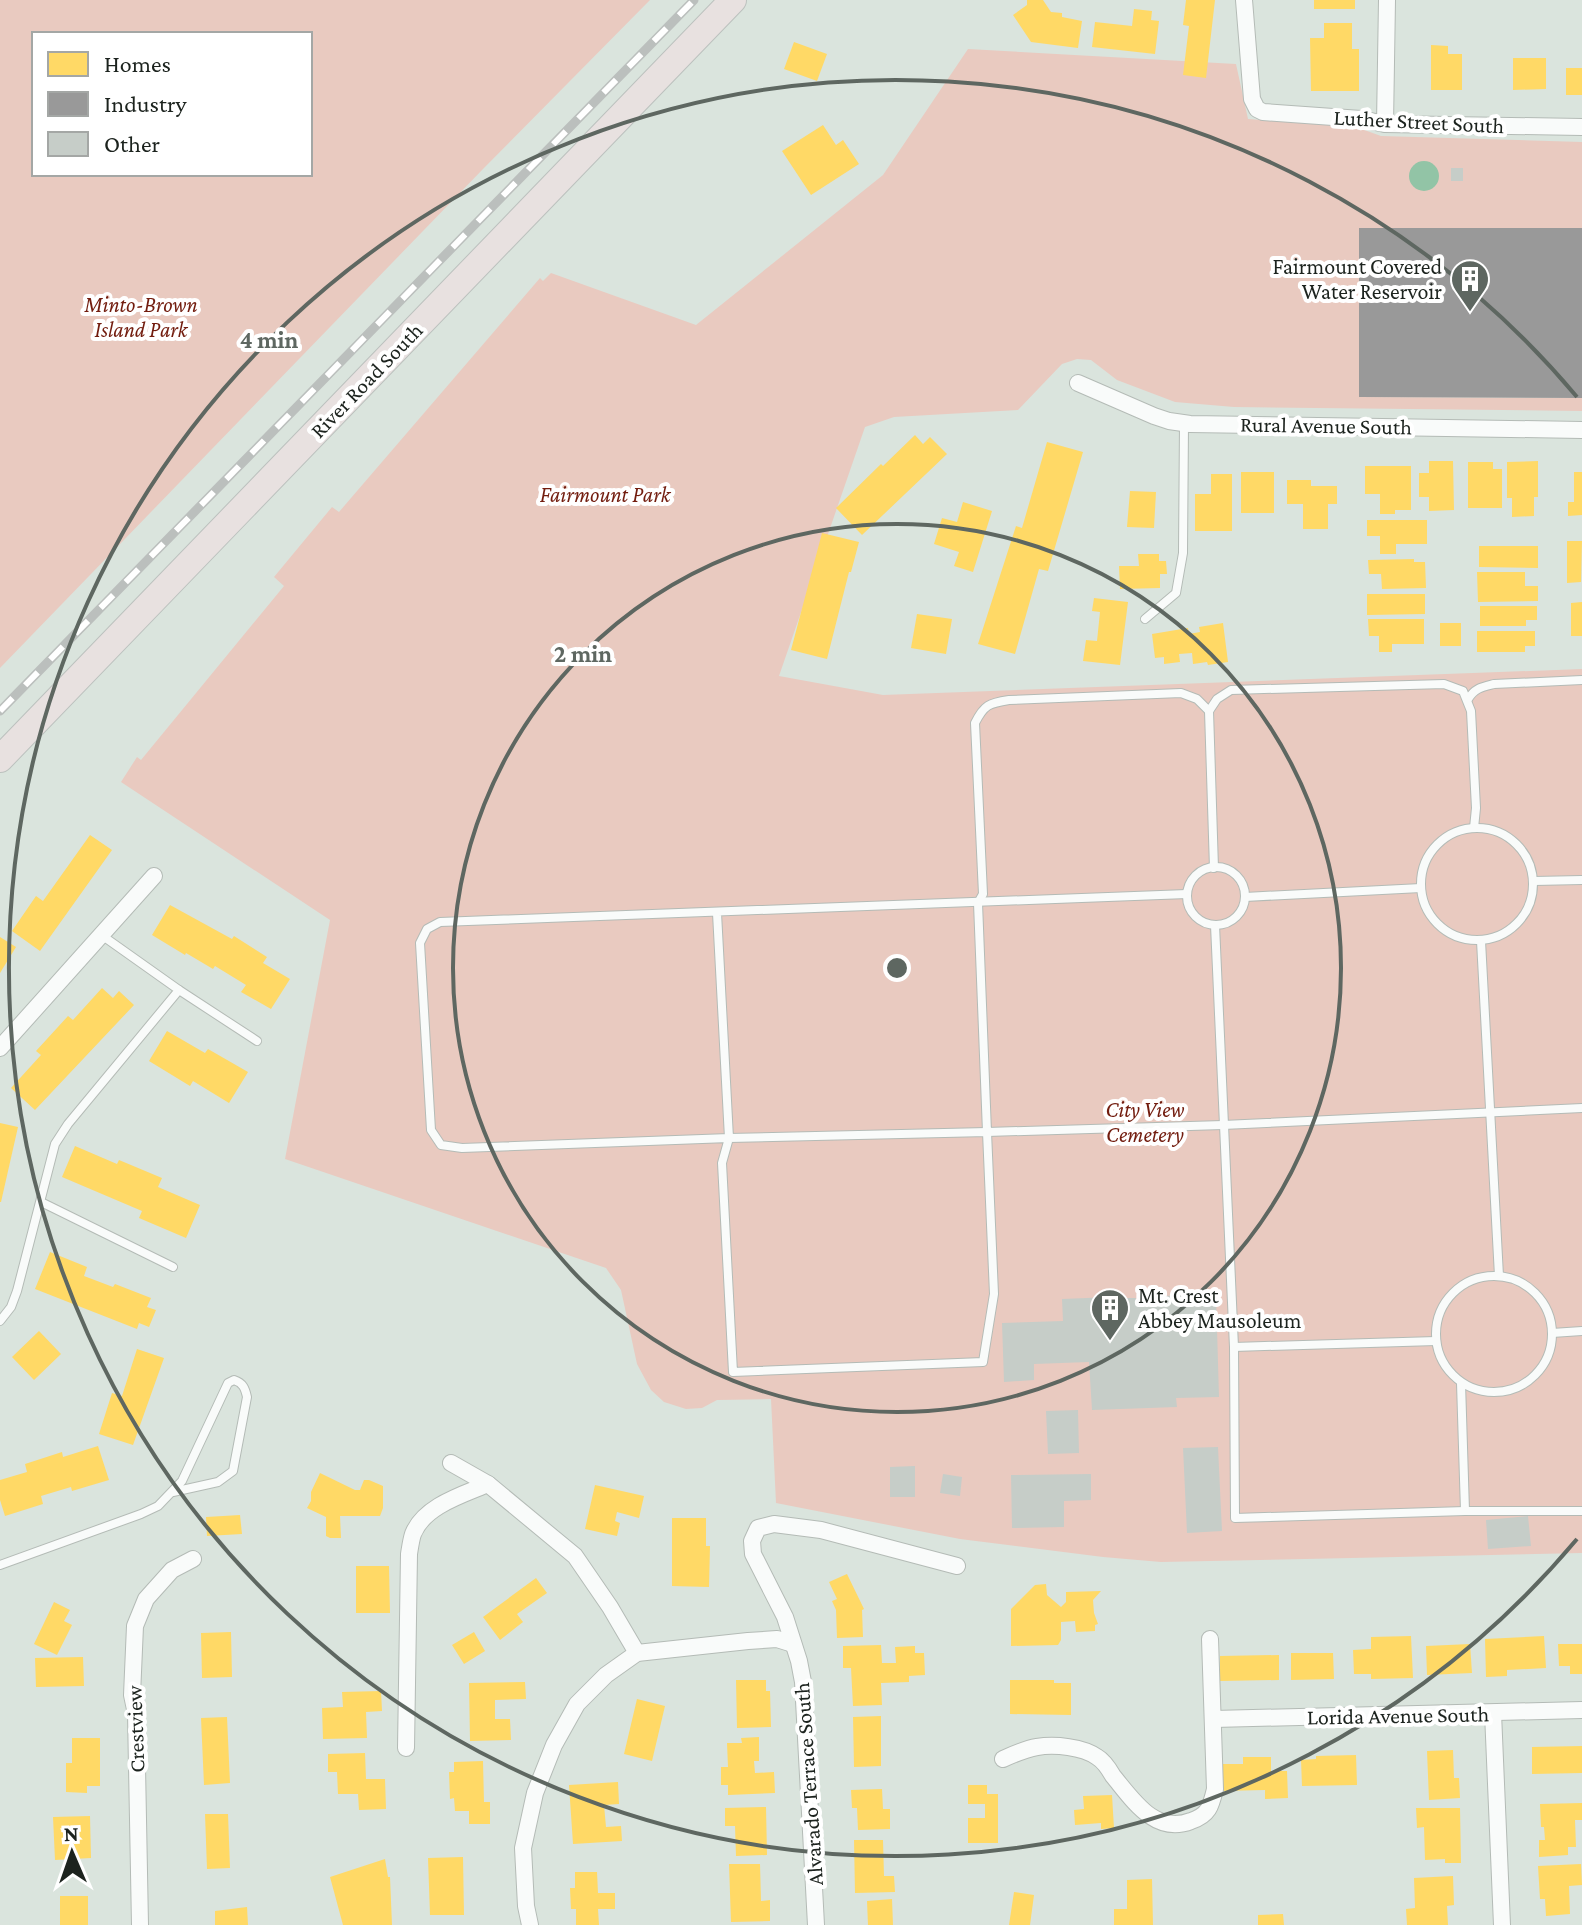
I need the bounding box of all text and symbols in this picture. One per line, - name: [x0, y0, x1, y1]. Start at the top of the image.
- legend: [32, 32, 312, 176]
- text: Homes: [104, 50, 171, 77]
- text: Industry: [104, 90, 187, 117]
- street label: Luther Street South: [1333, 105, 1505, 138]
- text: Other: [104, 130, 160, 157]
- place label: Fairmount Covered Water Reservoir: [1272, 254, 1442, 304]
- building icon: Fairmount Covered Water Reservoir: [1449, 258, 1491, 313]
- park label: Minto-Brown Island Park: [83, 292, 198, 342]
- street label: River Road South: [305, 318, 428, 443]
- text: 4 min: [240, 326, 299, 353]
- street label: Rural Avenue South: [1240, 412, 1412, 440]
- park label: Fairmount Park: [540, 482, 672, 507]
- text: 2 min: [554, 640, 612, 667]
- centre of rings: [883, 954, 911, 982]
- park label: City View Cemetery: [1105, 1097, 1185, 1147]
- place label: Mt. Crest Abbey Mausoleum: [1138, 1283, 1302, 1333]
- building icon: Mt. Crest Abbey Mausoleum: [1089, 1287, 1131, 1342]
- street label: Alvarado Terrace South: [789, 1681, 828, 1886]
- street label: Crestview: [121, 1684, 150, 1773]
- street label: Lorida Avenue South: [1307, 1701, 1490, 1730]
- north arrow: [32, 1813, 112, 1893]
- text: N: [63, 1821, 79, 1846]

